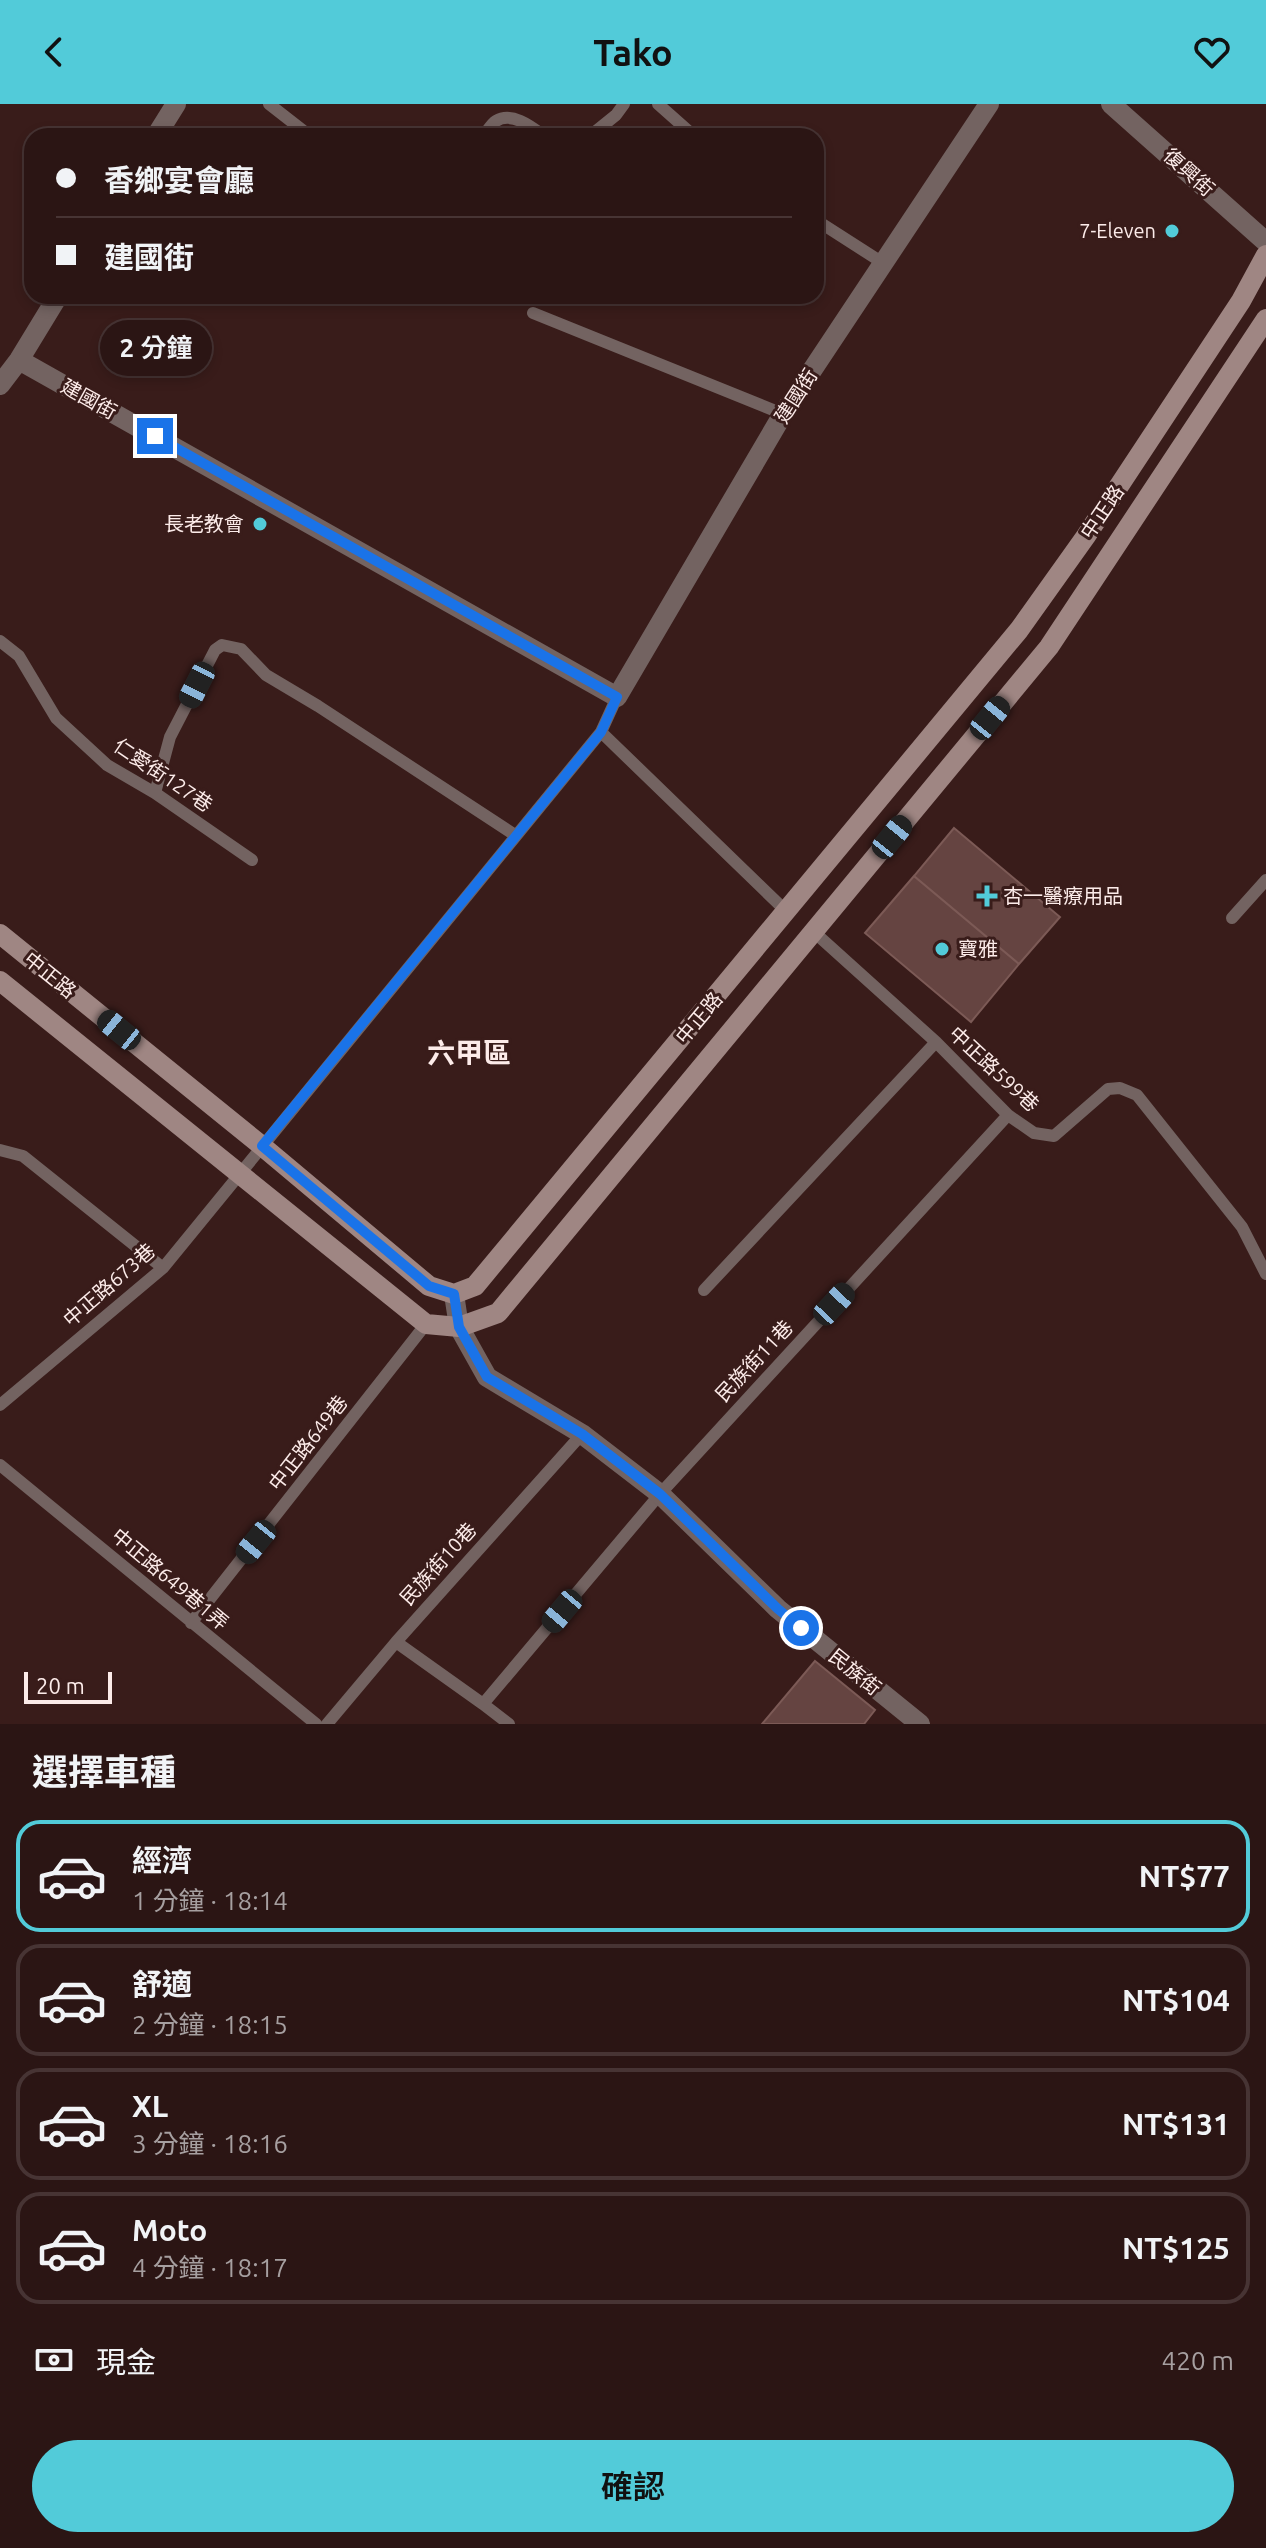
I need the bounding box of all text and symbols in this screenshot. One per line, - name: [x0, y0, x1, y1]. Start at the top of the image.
- icon: back: [32, 30, 76, 74]
- icon: heart: [1190, 30, 1234, 74]
- text: Tako: [593, 32, 673, 73]
- street label: 復興街: [1159, 143, 1219, 200]
- text: 香鄉宴會廳: [104, 163, 254, 197]
- place label: 7-Eleven: [1079, 219, 1156, 242]
- marker: 7-Eleven: [1163, 222, 1181, 240]
- text: 建國街: [104, 240, 194, 274]
- callout: 2 分鐘: [99, 320, 211, 376]
- text: 2 分鐘: [120, 333, 192, 362]
- street label: 建國街: [770, 364, 822, 427]
- street label: 建國街: [57, 374, 121, 423]
- route end: [137, 418, 173, 454]
- street label: 中正路: [1075, 480, 1128, 543]
- place label: 長老教會: [164, 512, 244, 535]
- marker: 長老教會: [251, 515, 269, 533]
- car: [175, 658, 219, 712]
- car: [966, 692, 1014, 744]
- street label: 仁愛街127巷: [110, 733, 217, 816]
- car: [868, 811, 916, 863]
- place label: 杏一醫療用品: [1003, 884, 1123, 907]
- marker: 杏一醫療用品: [978, 887, 996, 905]
- place label: 寶雅: [958, 937, 998, 960]
- marker: 寶雅: [933, 940, 951, 958]
- street label: 中正路: [20, 947, 81, 1002]
- street label: 中正路: [671, 987, 727, 1048]
- car: [93, 1006, 145, 1054]
- street label: 中正路599巷: [945, 1021, 1044, 1116]
- district label: 六甲區: [427, 1037, 511, 1068]
- street label: 中正路673巷: [58, 1239, 159, 1331]
- car: [809, 1278, 859, 1330]
- street label: 民族街11巷: [710, 1315, 797, 1406]
- street label: 中正路649巷: [263, 1391, 352, 1495]
- car: [232, 1516, 280, 1568]
- street label: 民族街10巷: [395, 1518, 480, 1609]
- street label: 中正路649巷1弄: [107, 1523, 233, 1634]
- car: [537, 1585, 587, 1637]
- route start: [783, 1610, 819, 1646]
- street label: 民族街: [825, 1644, 886, 1699]
- scale bar: [24, 1668, 112, 1704]
- text: 20 m: [36, 1673, 85, 1698]
- text: 選擇車種: [32, 1751, 176, 1792]
- icon: car: [36, 1840, 108, 1912]
- text: 經濟: [132, 1843, 192, 1877]
- text: NT$77: [1139, 1859, 1230, 1893]
- text: 1 分鐘 · 18:14: [132, 1886, 288, 1915]
- icon: car: [36, 1964, 108, 2036]
- text: 舒適: [132, 1967, 192, 2001]
- text: NT$104: [1122, 1983, 1230, 2017]
- text: 2 分鐘 · 18:15: [132, 2010, 288, 2039]
- icon: car: [36, 2088, 108, 2160]
- text: XL: [132, 2089, 168, 2123]
- text: NT$131: [1122, 2107, 1230, 2141]
- text: 3 分鐘 · 18:16: [132, 2129, 288, 2158]
- icon: car: [36, 2212, 108, 2284]
- text: Moto: [132, 2213, 207, 2247]
- text: NT$125: [1122, 2231, 1230, 2265]
- text: 4 分鐘 · 18:17: [132, 2253, 288, 2282]
- icon: cash: [32, 2338, 76, 2382]
- text: 現金: [96, 2345, 156, 2379]
- text: 420 m: [1162, 2346, 1234, 2375]
- button: 確認: [32, 2440, 1234, 2532]

